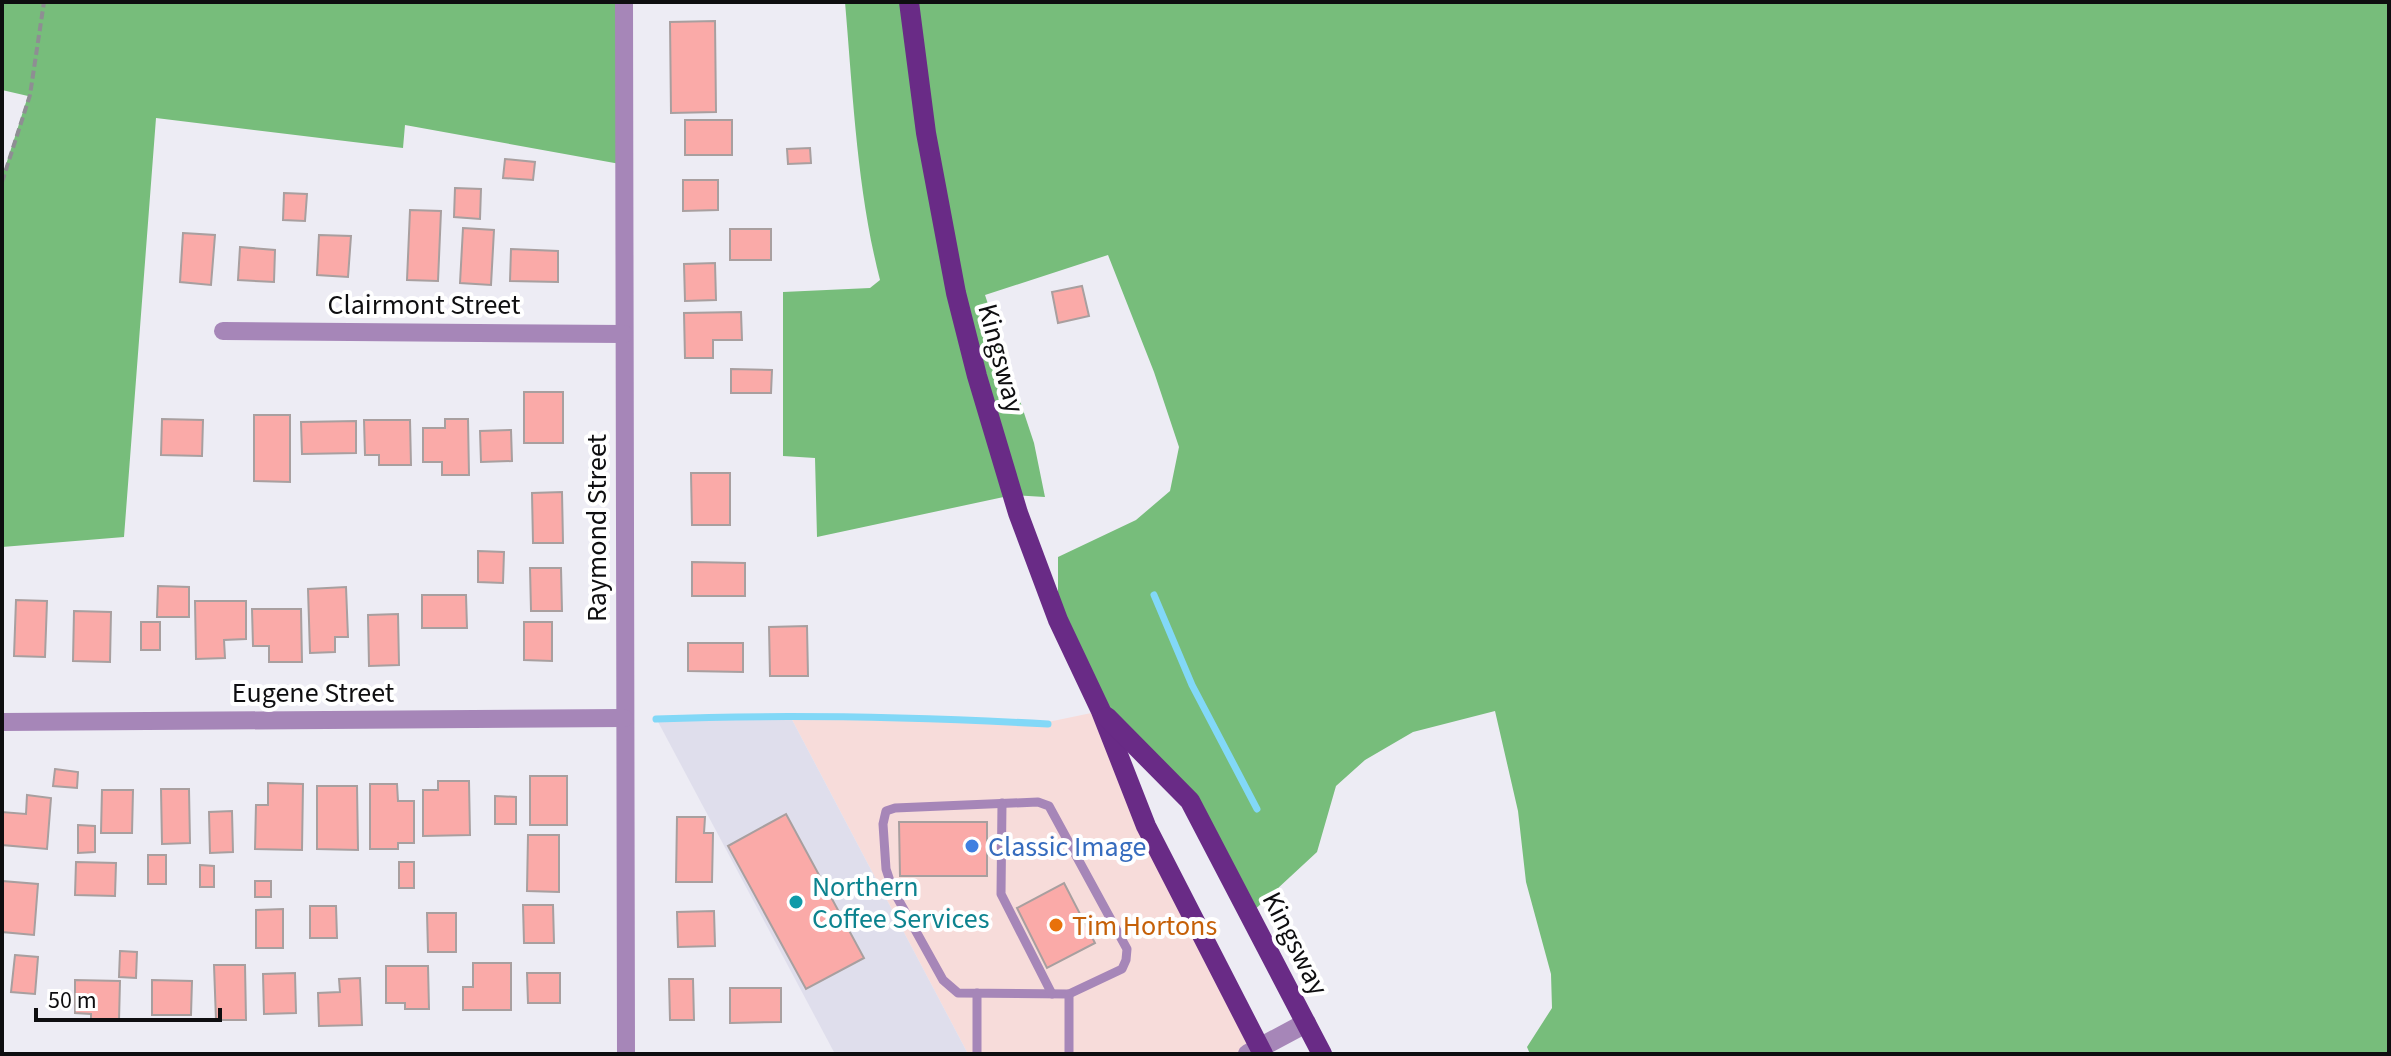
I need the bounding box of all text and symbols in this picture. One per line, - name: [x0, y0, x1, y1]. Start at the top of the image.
- street label: Clairmont Street: [328, 285, 521, 325]
- street label: Kingsway: [967, 299, 1035, 417]
- street label: Raymond Street: [577, 433, 617, 622]
- street label: Eugene Street: [232, 673, 395, 713]
- place label: Classic Image: [988, 827, 1146, 867]
- marker: Classic Image: [963, 837, 981, 855]
- place label: Northern Coffee Services: [812, 867, 989, 939]
- street label: Kingsway: [1252, 885, 1338, 1002]
- marker: Northern Coffee Services: [787, 893, 805, 911]
- place label: Tim Hortons: [1072, 906, 1217, 946]
- marker: Tim Hortons: [1047, 916, 1065, 934]
- scale bar: [36, 972, 220, 1022]
- text: 50 m: [48, 983, 97, 1018]

